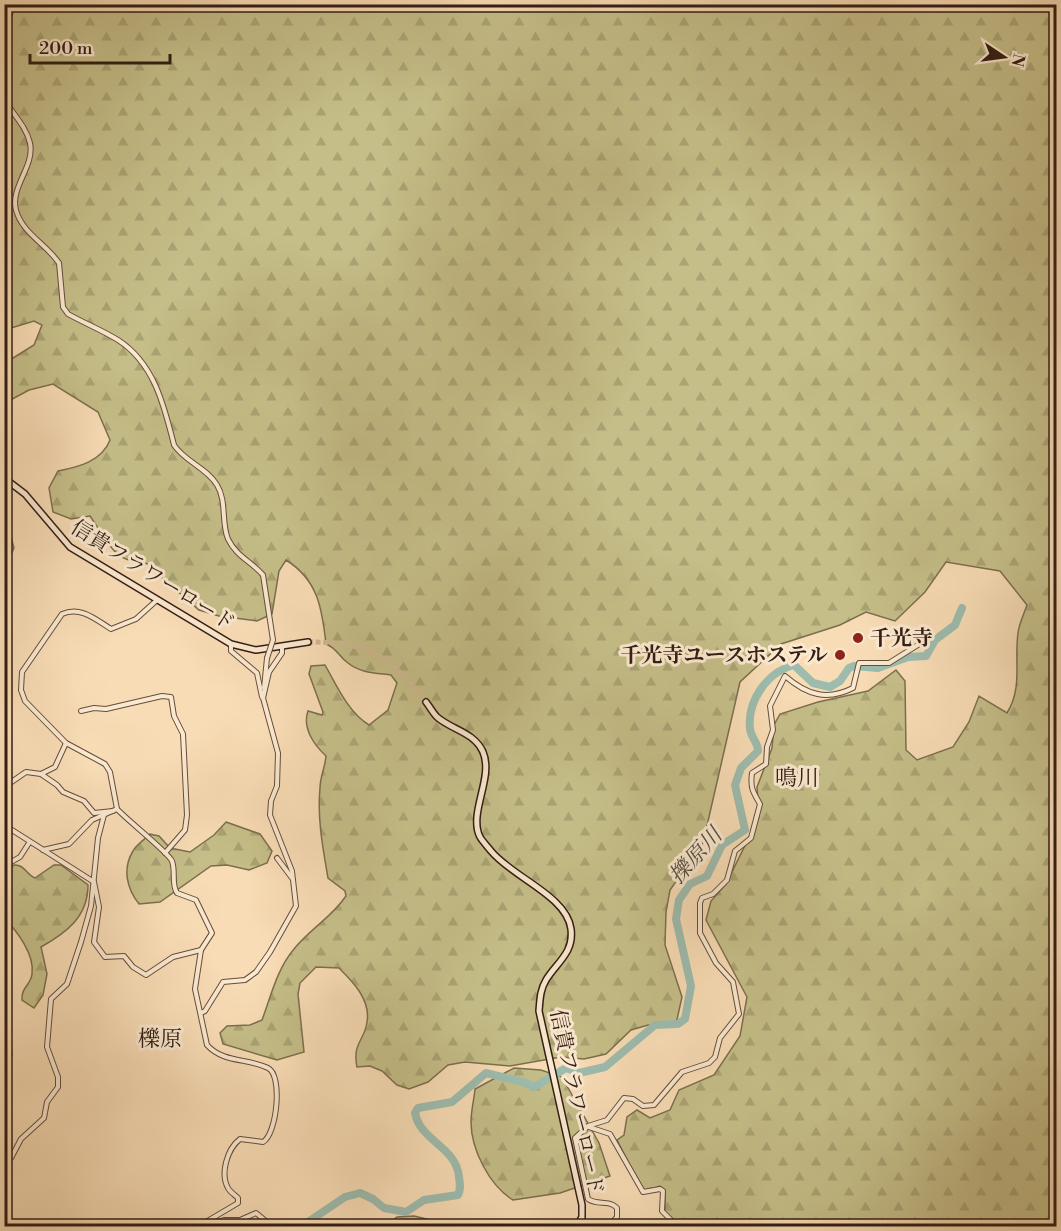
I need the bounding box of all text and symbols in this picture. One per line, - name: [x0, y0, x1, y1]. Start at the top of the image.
- scale bar: [30, 27, 170, 65]
- north arrow: [974, 27, 1034, 87]
- text: 200 m: [39, 37, 93, 60]
- text: N: [1006, 52, 1029, 69]
- street label: 信貴フラワーロード: [65, 515, 239, 637]
- place label: 千光寺: [870, 626, 933, 652]
- marker: 千光寺: [851, 631, 865, 645]
- place label: 千光寺ユースホステル: [621, 643, 828, 669]
- marker: 千光寺ユースホステル: [833, 648, 847, 662]
- district label: 鳴川: [775, 765, 819, 792]
- water label: 擽原川: [664, 821, 730, 890]
- street label: 信貴フラワーロード: [544, 1007, 608, 1197]
- district label: 櫟原: [138, 1026, 182, 1053]

